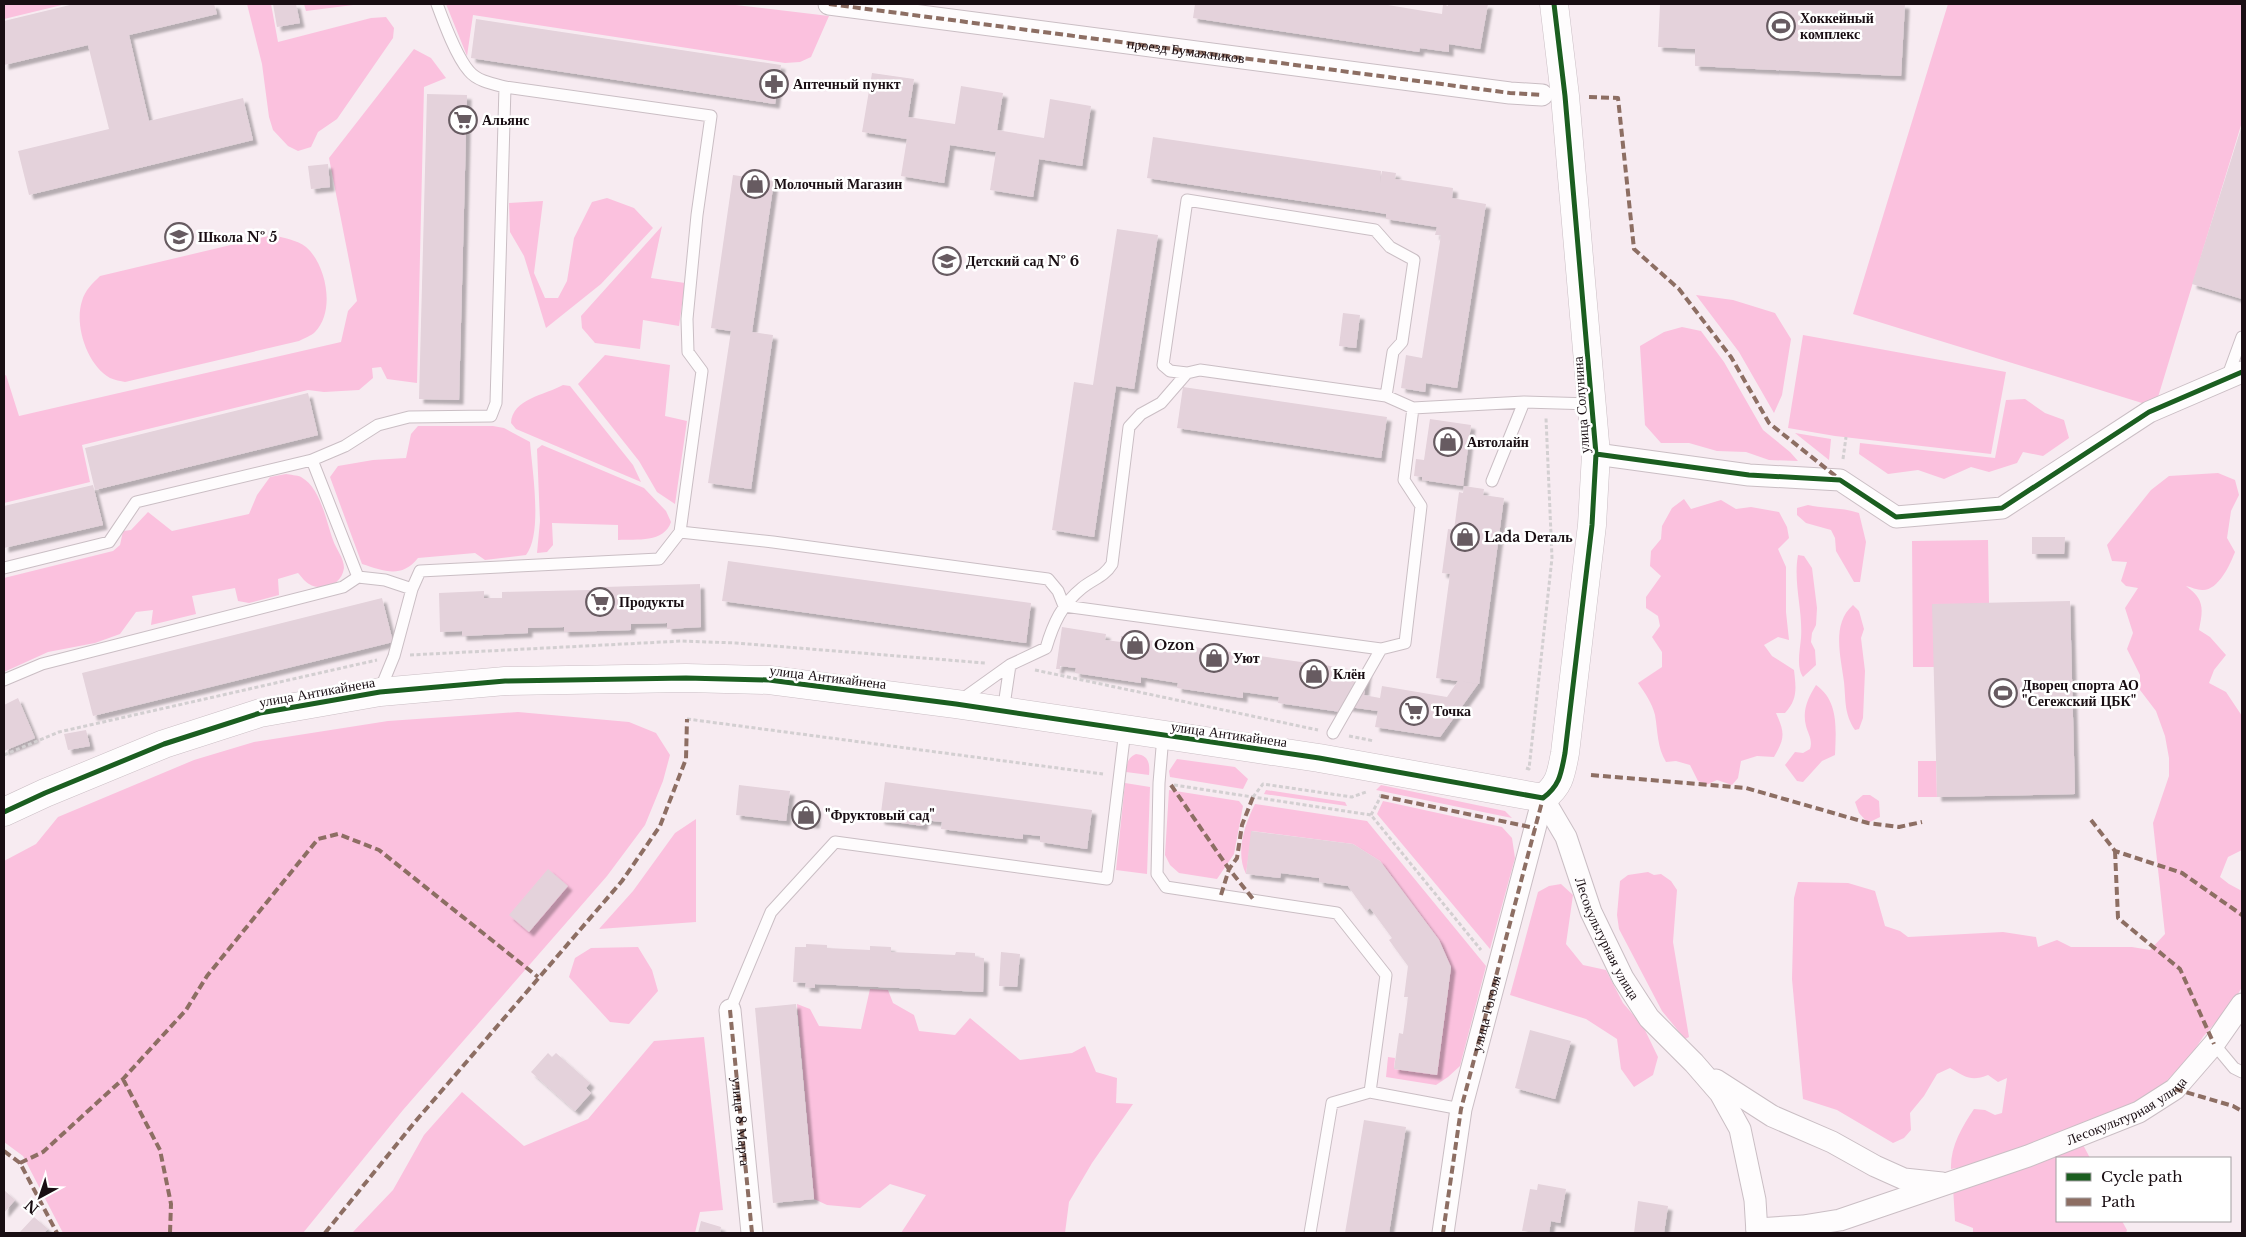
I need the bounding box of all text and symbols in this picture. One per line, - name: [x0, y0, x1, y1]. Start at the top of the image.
- place label: Хоккейный комплекс: [1800, 9, 1874, 43]
- sports icon: Хоккейный комплекс: [1766, 11, 1796, 41]
- street label: проезд Бумажников: [1126, 34, 1246, 67]
- pharmacy icon: Аптечный пункт: [759, 69, 789, 99]
- place label: Аптечный пункт: [793, 75, 901, 93]
- supermarket icon: Альянс: [448, 105, 478, 135]
- place label: Альянс: [482, 111, 529, 129]
- shop icon: Молочный Магазин: [740, 169, 770, 199]
- place label: Молочный Магазин: [774, 175, 902, 193]
- school or university icon: Школа № 5: [164, 222, 194, 252]
- place label: Школа № 5: [198, 228, 277, 246]
- school or university icon: Детский сад № 6: [932, 246, 962, 276]
- place label: Детский сад № 6: [966, 252, 1079, 270]
- street label: улица Солунина: [1569, 355, 1593, 454]
- shop icon: Автолайн: [1433, 427, 1463, 457]
- place label: Автолайн: [1467, 433, 1529, 451]
- shop icon: Lada Dеталь: [1450, 522, 1480, 552]
- place label: Lada Dеталь: [1484, 528, 1573, 546]
- supermarket icon: Продукты: [585, 587, 615, 617]
- place label: Продукты: [619, 593, 684, 611]
- shop icon: Ozon: [1120, 630, 1150, 660]
- place label: Ozon: [1154, 636, 1195, 654]
- shop icon: Уют: [1199, 643, 1229, 673]
- place label: Уют: [1233, 649, 1260, 667]
- shop icon: Клён: [1299, 659, 1329, 689]
- street label: улица Антикайнена: [769, 661, 888, 693]
- place label: Клён: [1333, 665, 1365, 683]
- street label: улица Антикайнена: [258, 673, 377, 711]
- place label: Дворец спорта АО "Сегежский ЦБК": [2022, 676, 2139, 710]
- sports icon: Дворец спорта АО "Сегежский ЦБК": [1988, 678, 2018, 708]
- supermarket icon: Точка: [1399, 696, 1429, 726]
- place label: Точка: [1433, 702, 1471, 720]
- street label: улица Антикайнена: [1170, 717, 1289, 751]
- shop icon: "Фруктовый сад": [791, 800, 821, 830]
- place label: "Фруктовый сад": [825, 806, 935, 824]
- street label: Лесокультурная улица: [1571, 875, 1644, 1004]
- street label: улица Гоголя: [1467, 973, 1505, 1054]
- street label: Лесокультурная улица: [2064, 1072, 2191, 1149]
- street label: улица 8 Марта: [728, 1076, 754, 1167]
- legend: [2056, 1157, 2231, 1222]
- text: Cycle path: [2101, 1167, 2183, 1186]
- north arrow: [15, 1172, 65, 1222]
- text: Path: [2101, 1192, 2135, 1211]
- text: N: [21, 1196, 42, 1218]

